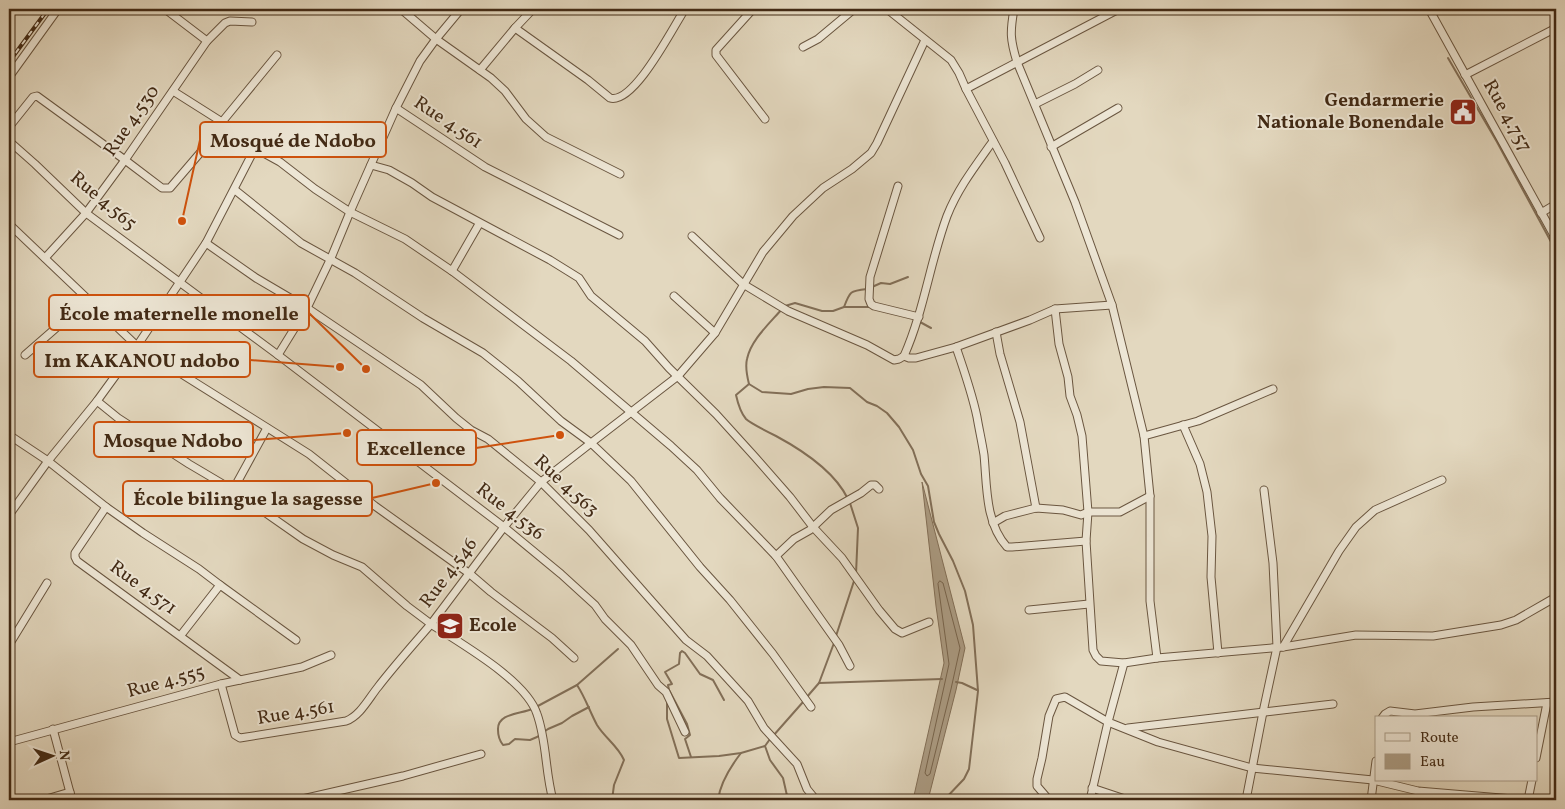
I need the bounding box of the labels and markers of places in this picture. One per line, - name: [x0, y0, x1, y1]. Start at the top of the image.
- place label: Gendarmerie Nationale Bonendale: [1257, 88, 1444, 136]
- public building icon: Gendarmerie Nationale Bonendale: [1448, 97, 1478, 127]
- callout: Mosqué de Ndobo: [200, 122, 386, 157]
- callout: École maternelle monelle: [49, 295, 309, 330]
- callout: Im KAKANOU ndobo: [34, 342, 250, 377]
- callout: Mosque Ndobo: [94, 422, 253, 457]
- callout: Excellence: [357, 430, 476, 465]
- callout: École bilingue la sagesse: [123, 481, 372, 516]
- school or university icon: Ecole: [435, 611, 465, 641]
- place label: Ecole: [469, 613, 517, 639]

